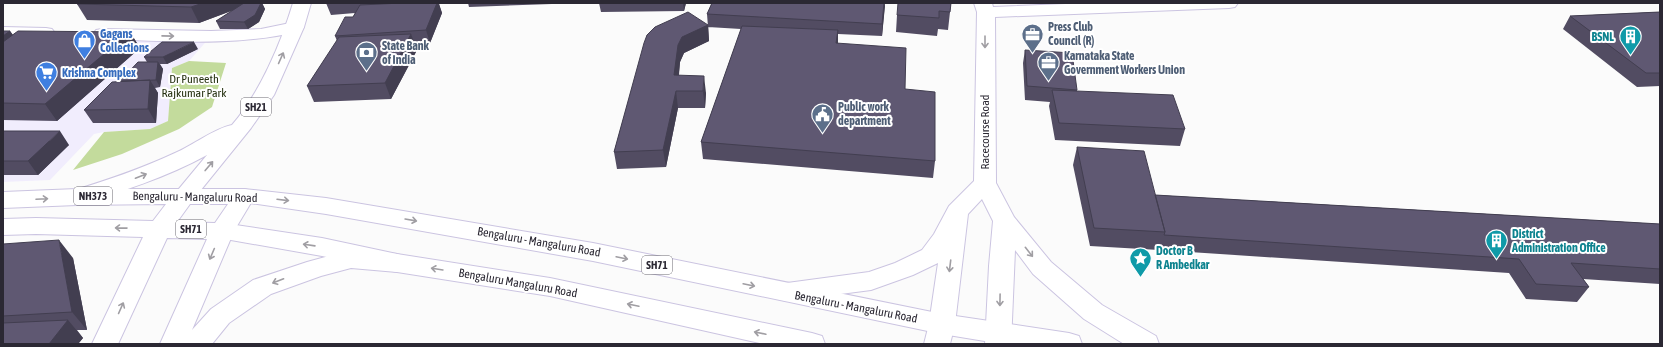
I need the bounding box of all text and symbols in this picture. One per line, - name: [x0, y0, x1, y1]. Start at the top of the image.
- place label: Press Club Council (R): [1048, 20, 1095, 48]
- office icon: Press Club Council (R): [1020, 21, 1046, 54]
- building icon: BSNL: [1617, 24, 1643, 57]
- place label: Gagans Collections: [100, 27, 150, 55]
- shop icon: Gagans Collections: [72, 28, 98, 61]
- place label: BSNL: [1592, 30, 1614, 44]
- one-way arrow: [161, 32, 174, 40]
- one-way arrow: [981, 35, 989, 48]
- place label: State Bank of India: [382, 39, 430, 67]
- bank icon: State Bank of India: [354, 40, 380, 73]
- place label: Karnataka State Government Workers Union: [1064, 49, 1185, 77]
- office icon: Karnataka State Government Workers Union: [1035, 50, 1061, 83]
- one-way arrow: [277, 52, 285, 64]
- supermarket icon: Krishna Complex: [33, 60, 59, 93]
- place label: Krishna Complex: [62, 66, 136, 80]
- park label: Dr Puneeth Rajkumar Park: [162, 72, 227, 100]
- street label: Racecourse Road: [978, 94, 992, 170]
- road number: SH21: [241, 98, 271, 116]
- place label: Public work department: [838, 100, 891, 128]
- public building icon: Public work department: [809, 101, 835, 134]
- one-way arrow: [205, 160, 214, 171]
- one-way arrow: [134, 171, 146, 179]
- road number: NH373: [74, 187, 112, 205]
- street label: Bengaluru - Mangaluru Road: [132, 189, 258, 205]
- one-way arrow: [35, 195, 48, 202]
- one-way arrow: [276, 197, 289, 204]
- one-way arrow: [404, 217, 417, 225]
- road number: SH71: [176, 220, 206, 238]
- one-way arrow: [115, 224, 128, 232]
- street label: Bengaluru - Mangaluru Road: [476, 224, 602, 260]
- place label: District Administration Office: [1511, 227, 1606, 255]
- building icon: District Administration Office: [1484, 228, 1510, 261]
- one-way arrow: [303, 241, 316, 249]
- place label: Doctor B R Ambedkar: [1156, 244, 1210, 272]
- place icon: Doctor B R Ambedkar: [1127, 245, 1153, 278]
- one-way arrow: [1025, 246, 1033, 257]
- one-way arrow: [208, 248, 215, 260]
- one-way arrow: [615, 254, 628, 262]
- road number: SH71: [642, 256, 672, 274]
- one-way arrow: [946, 259, 954, 272]
- one-way arrow: [431, 265, 444, 273]
- street label: Bengaluru Mangaluru Road: [458, 266, 578, 300]
- one-way arrow: [272, 278, 284, 286]
- one-way arrow: [742, 281, 755, 289]
- street label: Bengaluru - Mangaluru Road: [793, 288, 919, 326]
- one-way arrow: [996, 293, 1004, 306]
- one-way arrow: [627, 301, 640, 309]
- one-way arrow: [118, 303, 126, 315]
- one-way arrow: [754, 328, 767, 336]

